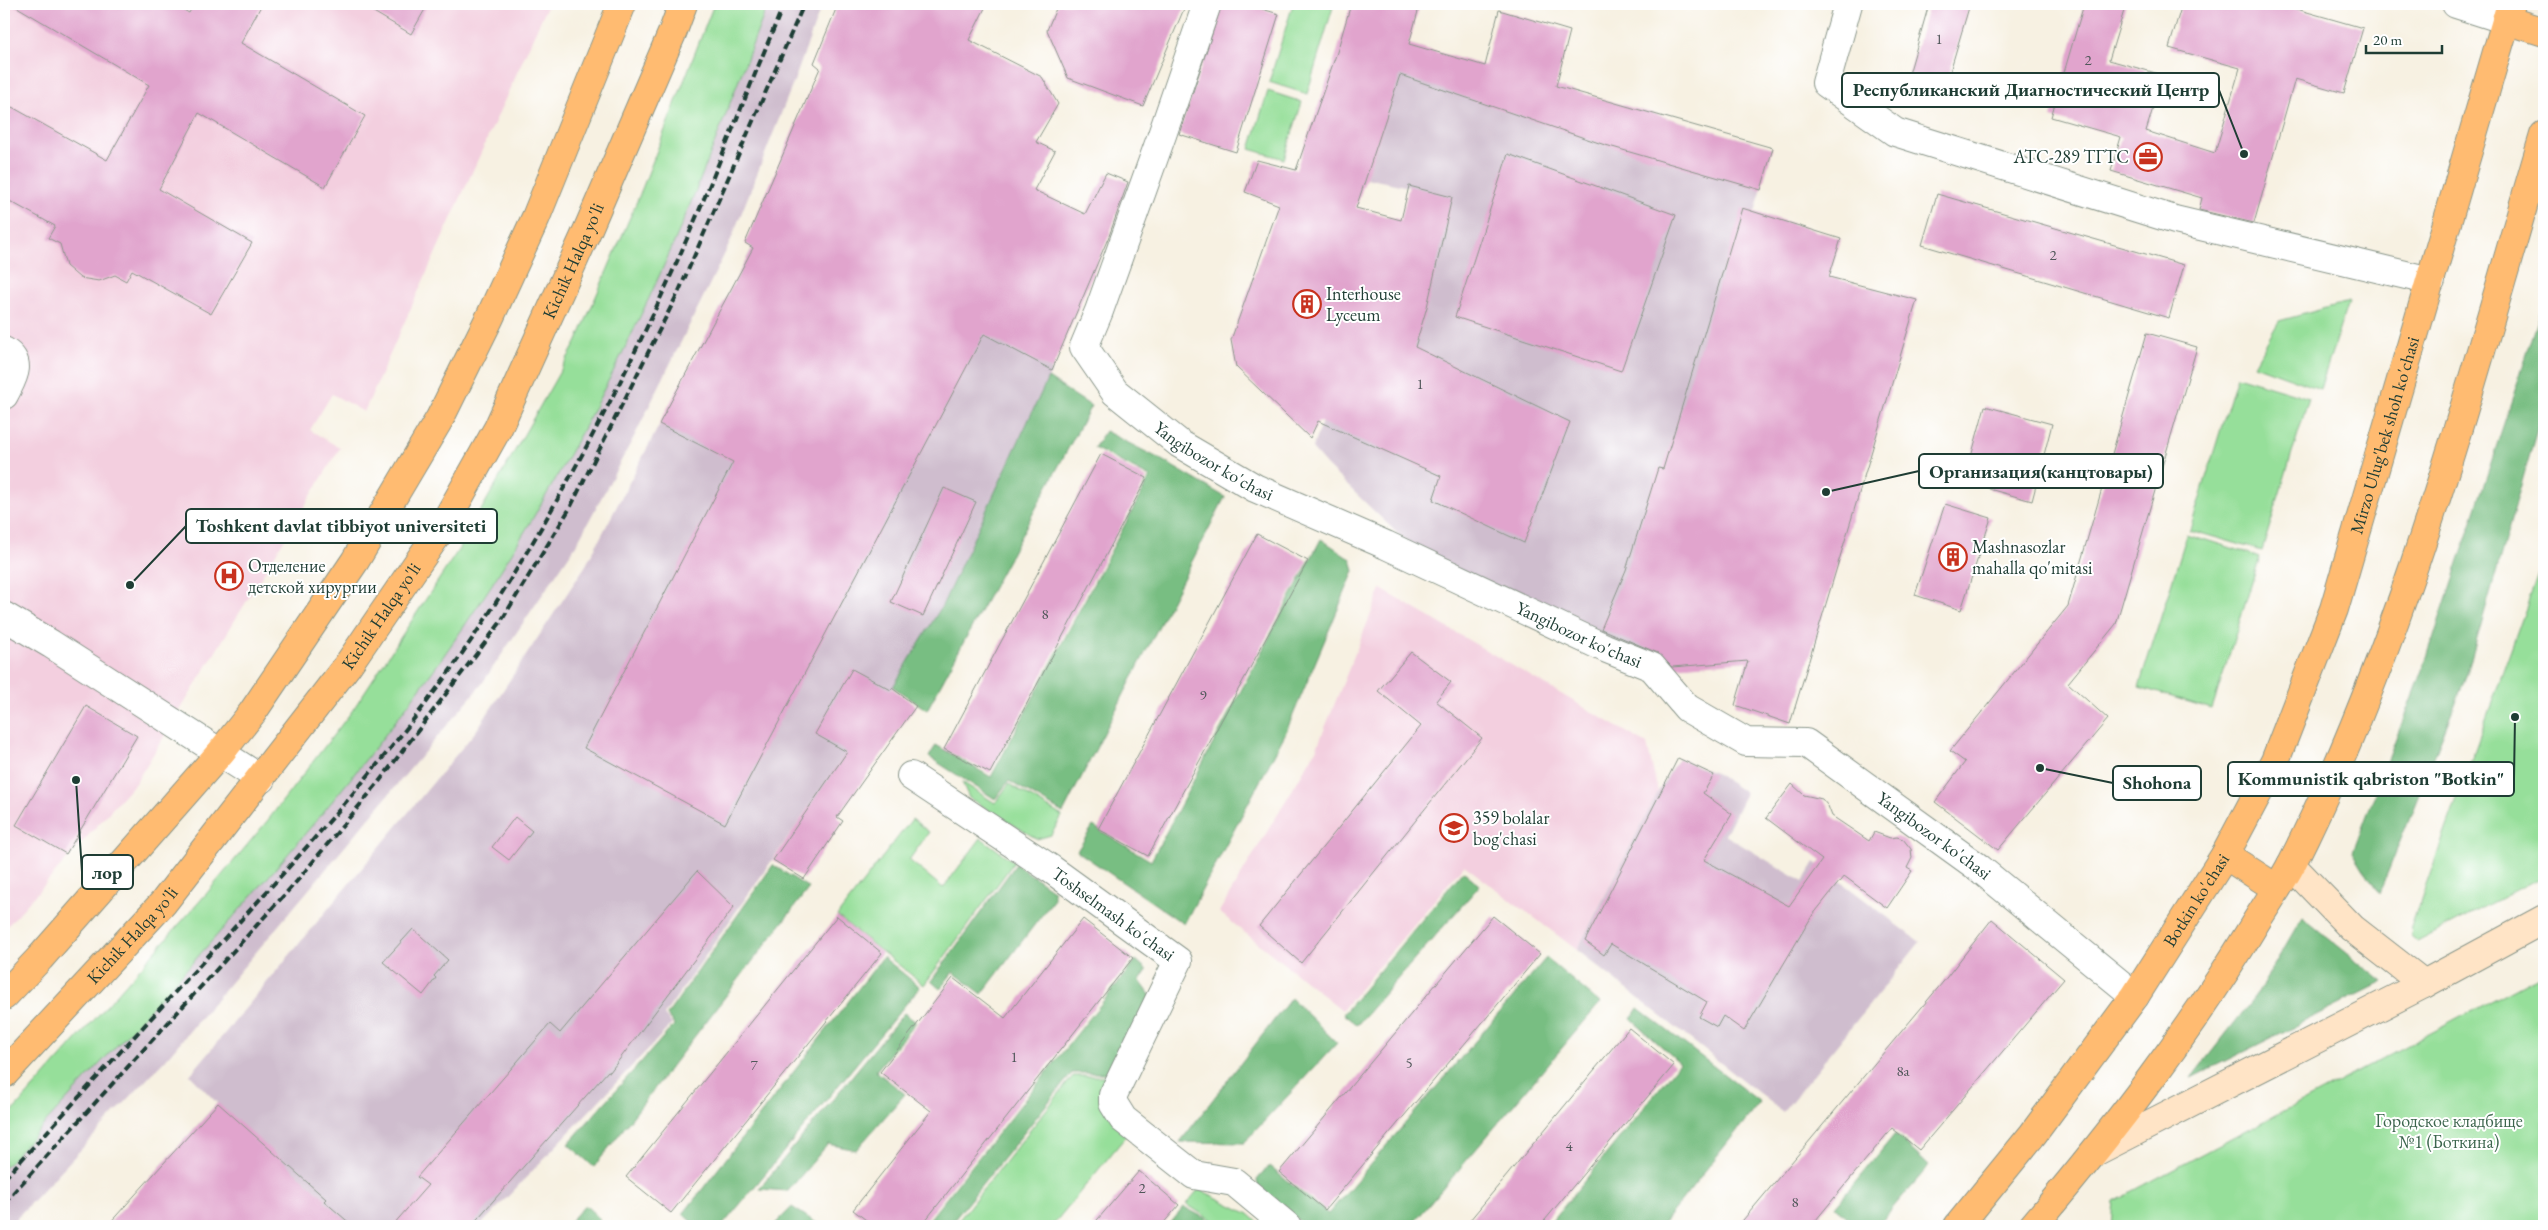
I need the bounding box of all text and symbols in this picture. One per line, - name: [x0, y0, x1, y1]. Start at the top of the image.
- scale bar: [2366, 22, 2442, 54]
- house number: 1: [1935, 29, 1943, 48]
- text: 20 m: [2373, 30, 2402, 49]
- house number: 2: [2084, 50, 2092, 69]
- callout: Республиканский Диагностический Центр: [1842, 73, 2219, 107]
- text: Республиканский Диагностический Центр: [1853, 77, 2210, 102]
- office icon: АТС-289 ТГТС: [2133, 142, 2163, 172]
- place label: АТС-289 ТГТС: [2012, 145, 2129, 168]
- street label: Kichik Halqa yo'li: [537, 199, 609, 322]
- house number: 2: [2049, 245, 2057, 264]
- place label: Interhouse Lyceum: [1326, 282, 1401, 326]
- building icon: Interhouse Lyceum: [1292, 289, 1322, 319]
- street label: Mirzo Ulug'bek shoh ko'chasi: [2345, 333, 2424, 537]
- house number: 1: [1416, 374, 1424, 393]
- street label: Yangibozor ko'chasi: [1149, 416, 1277, 506]
- callout: Организация(канцтовары): [1919, 454, 2163, 488]
- text: Организация(канцтовары): [1929, 459, 2153, 484]
- callout: Toshkent davlat tibbiyot universiteti: [186, 509, 497, 543]
- text: Toshkent davlat tibbiyot universiteti: [196, 513, 487, 538]
- place label: Mashnasozlar mahalla qo'mitasi: [1972, 535, 2093, 579]
- building icon: Mashnasozlar mahalla qo'mitasi: [1938, 542, 1968, 572]
- place label: Отделение детской хирургии: [248, 554, 377, 598]
- street label: Kichik Halqa yo'li: [336, 558, 426, 674]
- hospital icon: Отделение детской хирургии: [214, 561, 244, 591]
- street label: Yangibozor ko'chasi: [1512, 596, 1646, 673]
- house number: 8: [1041, 604, 1049, 623]
- house number: 9: [1199, 685, 1207, 704]
- callout: Kommunistik qabriston "Botkin": [2228, 762, 2514, 796]
- callout: Shohona: [2113, 766, 2201, 800]
- text: Kommunistik qabriston "Botkin": [2238, 766, 2504, 791]
- text: Shohona: [2123, 770, 2192, 795]
- street label: Yangibozor ko'chasi: [1873, 786, 1997, 885]
- place label: 359 bolalar bog'chasi: [1473, 806, 1549, 850]
- school or university icon: 359 bolalar bog'chasi: [1439, 813, 1469, 843]
- street label: Botkin ko'chasi: [2157, 848, 2234, 951]
- callout: лор: [82, 855, 133, 889]
- text: лор: [92, 860, 123, 885]
- street label: Toshselmash ko'chasi: [1048, 861, 1180, 966]
- street label: Kichik Halqa yo'li: [82, 881, 183, 989]
- house number: 1: [1010, 1047, 1018, 1066]
- house number: 5: [1405, 1053, 1413, 1072]
- house number: 7: [750, 1055, 758, 1074]
- house number: 8a: [1896, 1061, 1910, 1080]
- park label: Городское кладбище №1 (Боткина): [2375, 1109, 2523, 1153]
- house number: 4: [1565, 1136, 1573, 1155]
- house number: 2: [1138, 1178, 1146, 1197]
- house number: 8: [1791, 1192, 1799, 1211]

